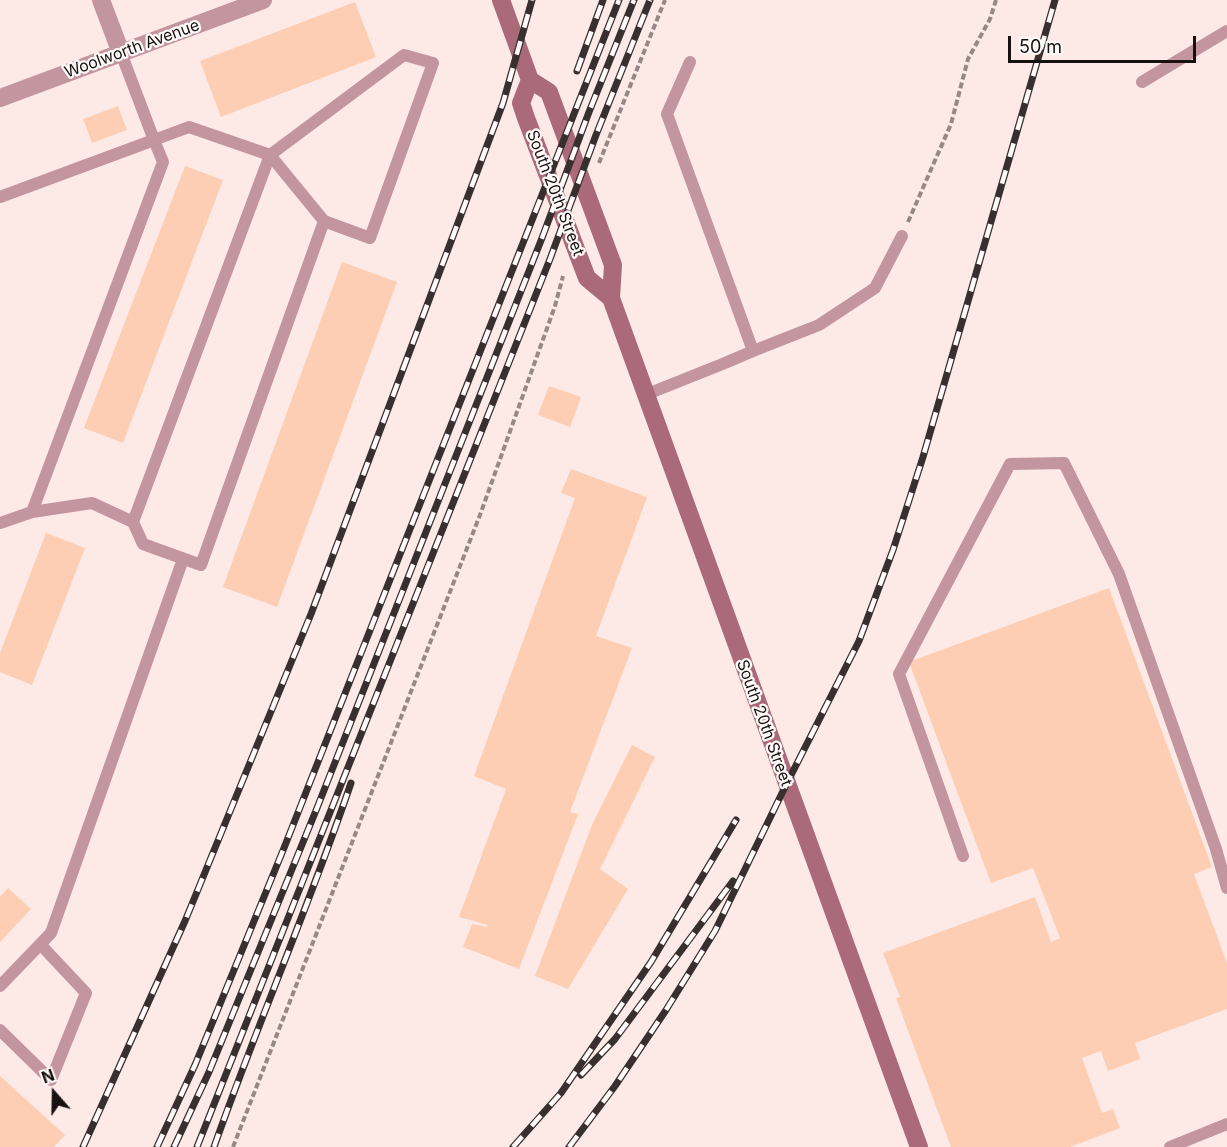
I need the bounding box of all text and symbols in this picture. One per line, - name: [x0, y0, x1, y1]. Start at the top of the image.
- street label: Woolworth Avenue: [62, 16, 202, 82]
- scale bar: [1011, 24, 1198, 62]
- text: 50 m: [1019, 36, 1062, 57]
- street label: South 20th Street: [522, 128, 588, 258]
- street label: South 20th Street: [732, 657, 796, 789]
- north arrow: [24, 1063, 84, 1123]
- text: N: [39, 1065, 57, 1088]

